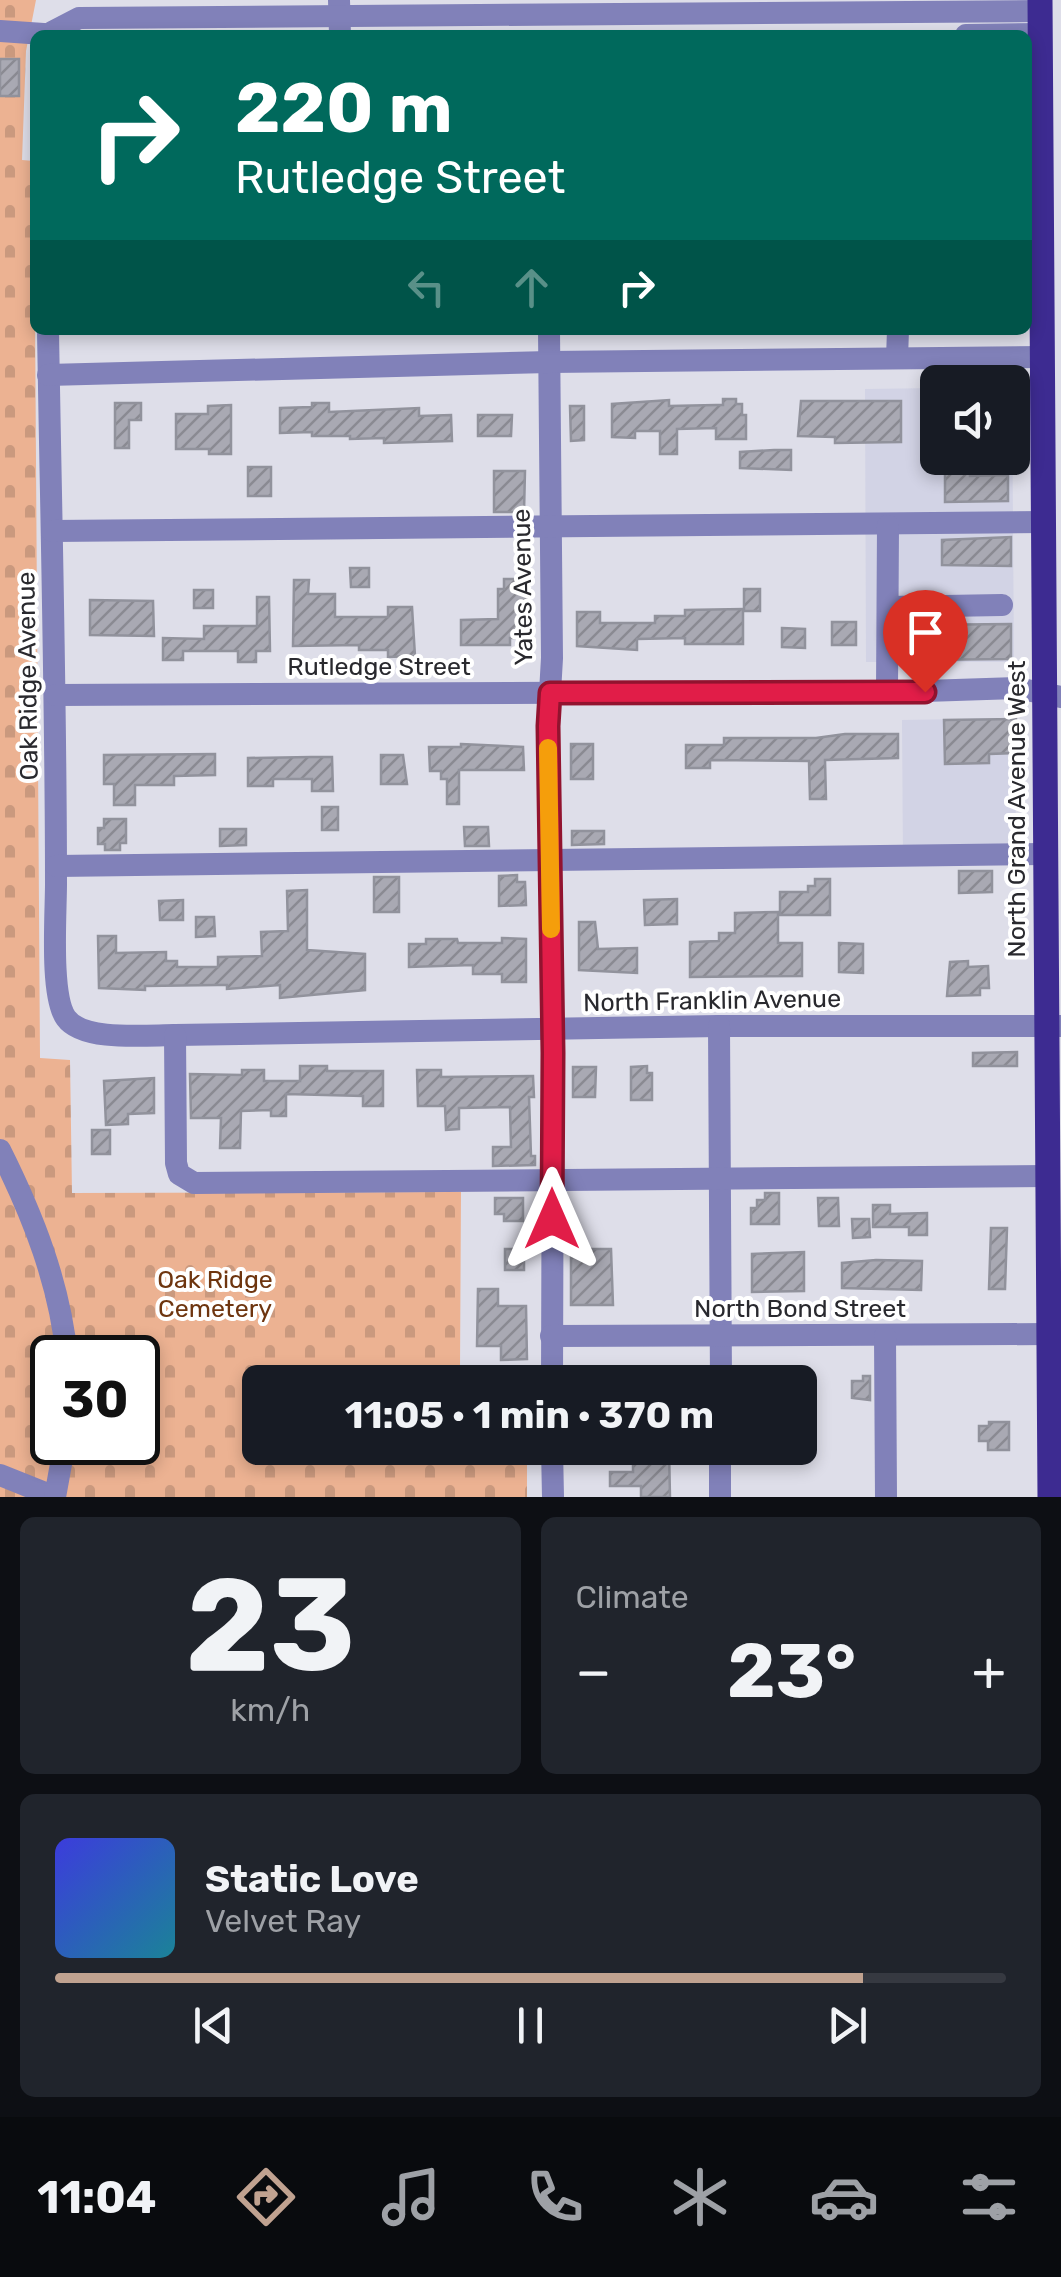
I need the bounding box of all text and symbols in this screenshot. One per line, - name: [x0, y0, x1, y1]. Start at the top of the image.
- text: 220 m: [235, 67, 453, 150]
- icon: right: [70, 70, 200, 200]
- text: Rutledge Street: [235, 151, 565, 204]
- icon: left: [399, 260, 454, 315]
- icon: ahead: [504, 260, 559, 315]
- icon: right: [609, 260, 664, 315]
- map controls: [920, 365, 1030, 475]
- button: sound: [920, 365, 1030, 475]
- street label: Yates Avenue: [507, 508, 538, 666]
- street label: Oak Ridge Avenue: [11, 571, 44, 781]
- pin: [883, 590, 968, 693]
- icon: arrive: [898, 605, 953, 660]
- street label: Rutledge Street: [287, 652, 471, 681]
- street label: North Grand Avenue West: [1002, 660, 1031, 958]
- street label: North Franklin Avenue: [583, 984, 841, 1017]
- position arrow: [500, 1167, 604, 1271]
- park label: Oak Ridge Cemetery: [157, 1265, 273, 1323]
- street label: North Bond Street: [694, 1294, 906, 1323]
- speed limit sign: 30: [30, 1335, 160, 1465]
- text: 11:05 · 1 min · 370 m: [345, 1392, 714, 1438]
- text: 23: [185, 1548, 355, 1703]
- text: Climate: [576, 1578, 689, 1616]
- text: 23°: [727, 1627, 856, 1716]
- text: −: [576, 1639, 611, 1704]
- text: +: [972, 1639, 1006, 1704]
- text: km/h: [230, 1691, 310, 1729]
- text: Static Love: [205, 1856, 419, 1902]
- text: Velvet Ray: [205, 1902, 361, 1940]
- icon: previous: [186, 1998, 241, 2053]
- icon: pause: [503, 1998, 558, 2053]
- icon: next: [820, 1998, 875, 2053]
- icon: directions: [231, 2162, 301, 2232]
- icon: music: [376, 2162, 446, 2232]
- icon: phone: [520, 2162, 590, 2232]
- icon: climate: [665, 2162, 735, 2232]
- icon: car: [809, 2162, 879, 2232]
- icon: filters: [954, 2162, 1024, 2232]
- text: 11:04: [37, 2171, 156, 2224]

